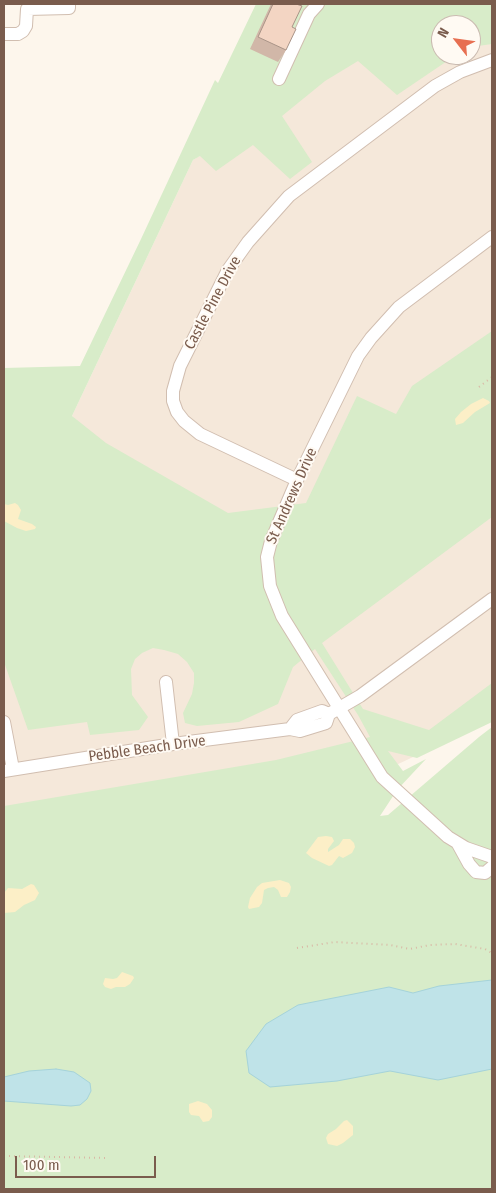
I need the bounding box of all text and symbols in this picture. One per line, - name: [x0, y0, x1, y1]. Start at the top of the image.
- north arrow: [431, 15, 481, 65]
- text: N: [434, 25, 453, 41]
- street label: Castle Pine Drive: [181, 253, 245, 353]
- street label: St Andrews Drive: [263, 445, 321, 547]
- street label: Pebble Beach Drive: [87, 732, 207, 766]
- scale bar: [18, 1146, 159, 1178]
- text: 100 m: [23, 1156, 60, 1174]

